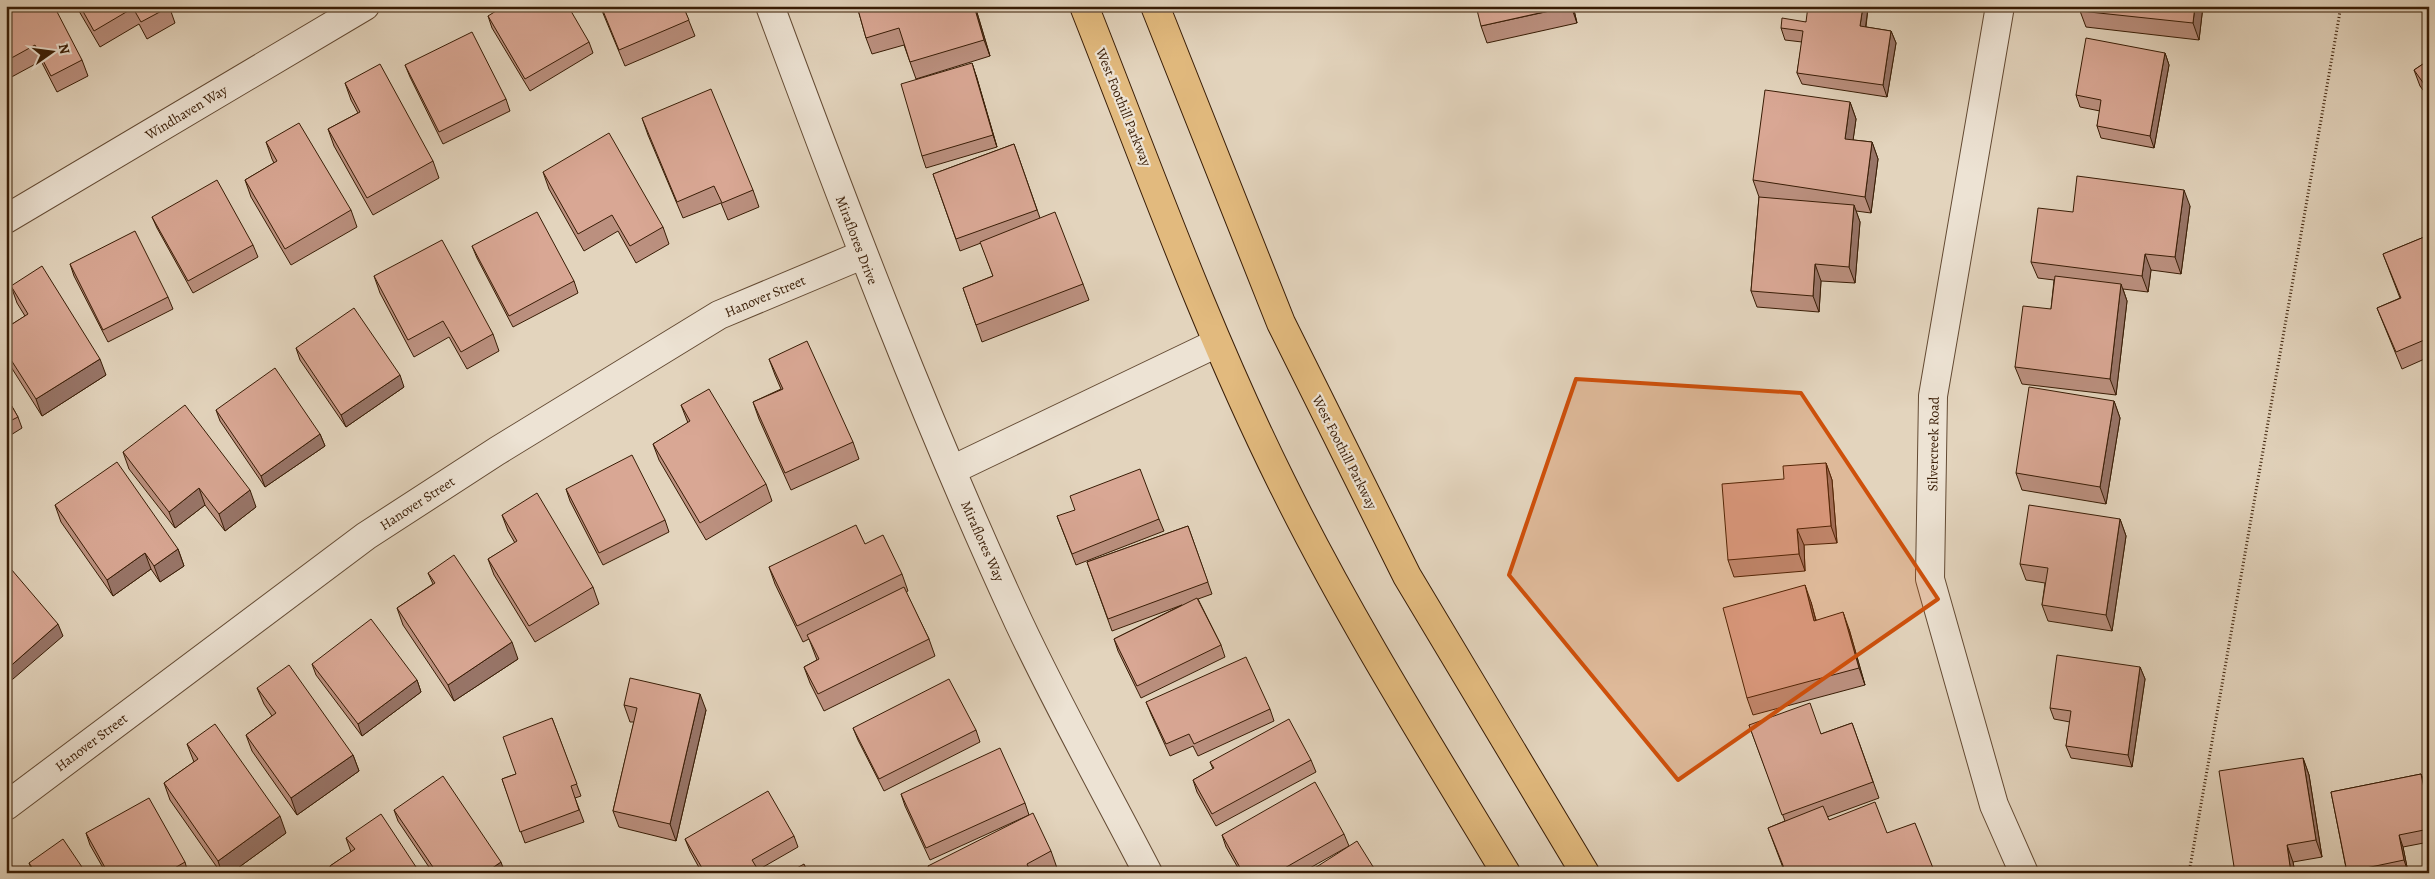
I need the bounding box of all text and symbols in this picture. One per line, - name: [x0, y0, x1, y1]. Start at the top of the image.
- north arrow: [28, 28, 78, 78]
- text: N: [54, 42, 75, 56]
- street label: West Foothill Parkway: [1091, 44, 1156, 170]
- street label: Windhaven Way: [141, 80, 231, 145]
- street label: Miraflores Drive: [831, 193, 882, 287]
- street label: Hanover Street: [722, 271, 809, 322]
- street label: West Foothill Parkway: [1307, 391, 1382, 513]
- street label: Silvercreek Road: [1923, 396, 1944, 492]
- street label: Hanover Street: [376, 472, 459, 535]
- street label: Miraflores Way: [956, 498, 1009, 585]
- street label: Hanover Street: [51, 709, 132, 776]

